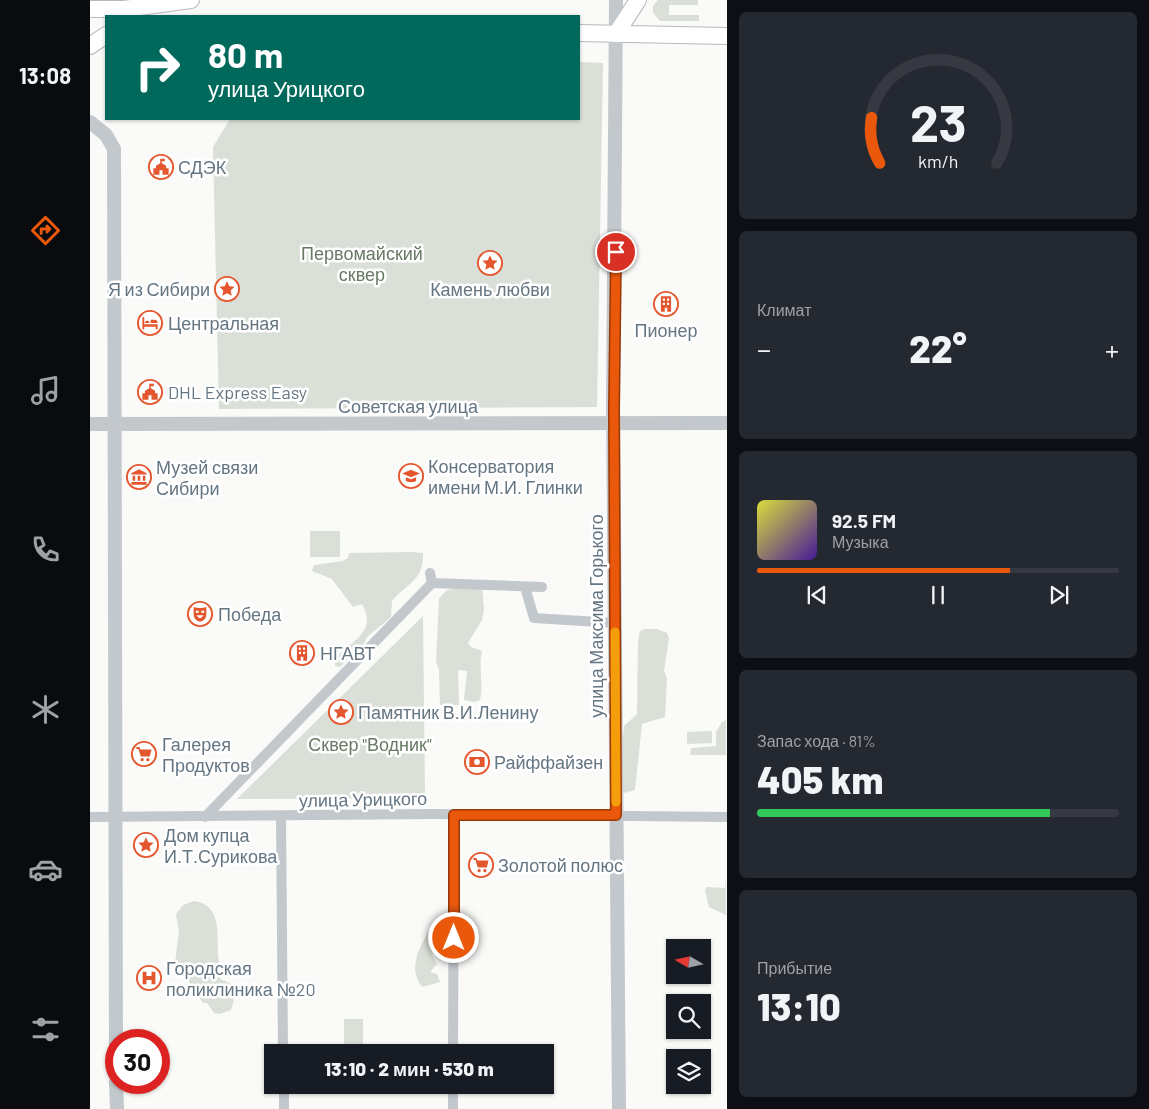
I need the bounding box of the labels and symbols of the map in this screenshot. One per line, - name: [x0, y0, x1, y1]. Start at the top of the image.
- public building icon: СДЭК: [148, 154, 174, 180]
- place label: СДЭК: [178, 156, 227, 178]
- pin: [595, 231, 637, 273]
- park label: Первомайский сквер: [301, 242, 423, 285]
- place icon: Камень любви: [477, 250, 503, 276]
- place icon: Я из Сибири: [214, 276, 240, 302]
- place label: Я из Сибири: [108, 278, 210, 300]
- place label: Камень любви: [430, 278, 550, 300]
- building icon: Пионер: [653, 291, 679, 317]
- hotel icon: Центральная: [137, 310, 163, 336]
- place label: Центральная: [168, 312, 279, 334]
- place label: Пионер: [635, 319, 697, 341]
- public building icon: DHL Express Easy: [137, 379, 163, 405]
- place label: DHL Express Easy: [168, 381, 307, 403]
- street label: Советская улица: [338, 395, 479, 417]
- place label: Консерватория имени М.И. Глинки: [428, 455, 583, 498]
- place label: Музей связи Сибири: [156, 456, 258, 499]
- school or university icon: Консерватория имени М.И. Глинки: [398, 463, 424, 489]
- museum icon: Музей связи Сибири: [126, 464, 152, 490]
- street label: улица Максима Горького: [585, 514, 607, 718]
- theatre icon: Победа: [187, 601, 213, 627]
- place label: Победа: [218, 603, 282, 625]
- building icon: НГАВТ: [289, 640, 315, 666]
- place label: НГАВТ: [320, 642, 375, 664]
- place icon: Памятник В.И.Ленину: [328, 699, 354, 725]
- place label: Памятник В.И.Ленину: [358, 701, 539, 723]
- place label: Галерея Продуктов: [162, 733, 250, 776]
- park label: Сквер "Водник": [308, 733, 432, 755]
- supermarket icon: Галерея Продуктов: [131, 741, 157, 767]
- bank icon: Райффайзен: [464, 749, 490, 775]
- place label: Райффайзен: [494, 751, 603, 773]
- street label: улица Урицкого: [299, 787, 427, 811]
- place label: Дом купца И.Т.Сурикова: [164, 824, 278, 867]
- place icon: Дом купца И.Т.Сурикова: [133, 832, 159, 858]
- supermarket icon: Золотой полюс: [468, 852, 494, 878]
- place label: Золотой полюс: [498, 854, 623, 876]
- position arrow: [427, 911, 479, 963]
- north arrow: [666, 939, 711, 984]
- place label: Городская поликлиника №20: [166, 957, 316, 1000]
- hospital icon: Городская поликлиника №20: [136, 965, 162, 991]
- speed limit sign: 30: [105, 1029, 170, 1094]

